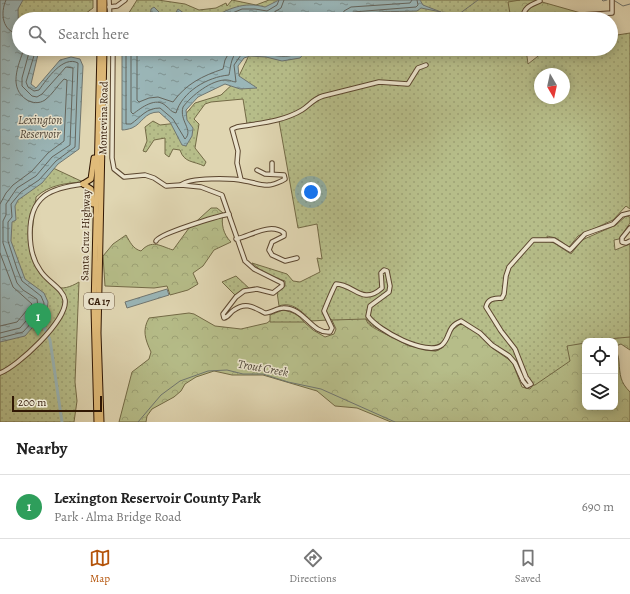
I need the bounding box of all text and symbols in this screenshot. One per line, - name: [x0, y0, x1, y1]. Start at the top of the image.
- search box: [12, 12, 618, 56]
- icon: search: [26, 23, 48, 45]
- text: Search here: [58, 24, 129, 44]
- north arrow: [534, 68, 570, 104]
- street label: Montevina Road: [95, 81, 112, 155]
- water label: Lexington Reservoir: [18, 112, 62, 142]
- your location: [301, 182, 321, 202]
- street label: Santa Cruz Highway: [77, 189, 94, 281]
- road number: CA 17: [84, 293, 114, 309]
- pin: 1: [25, 303, 51, 336]
- map controls: [582, 338, 618, 410]
- button: locate: [582, 338, 618, 374]
- water label: Trout Creek: [236, 356, 290, 380]
- button: layers: [582, 374, 618, 410]
- scale bar: [12, 394, 102, 413]
- text: 200 m: [18, 395, 46, 410]
- text: Nearby: [16, 437, 67, 460]
- text: Lexington Reservoir County Park: [54, 488, 261, 508]
- text: 1: [27, 498, 31, 515]
- text: 690 m: [582, 498, 614, 515]
- text: Park · Alma Bridge Road: [54, 508, 181, 525]
- tab: Map: [89, 547, 111, 586]
- tab: Directions: [289, 547, 337, 586]
- tab: Saved: [515, 547, 541, 586]

